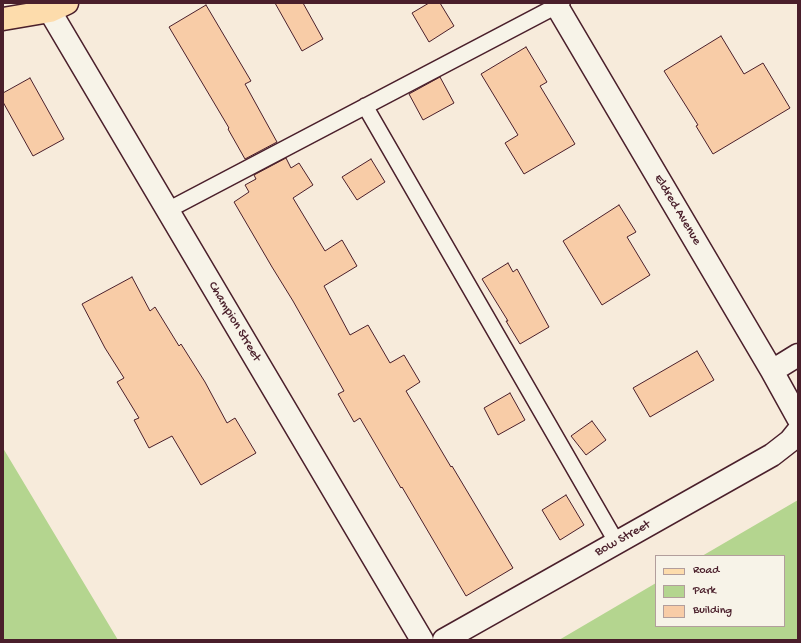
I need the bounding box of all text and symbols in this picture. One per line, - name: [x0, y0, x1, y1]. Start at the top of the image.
- street label: Eldred Avenue: [650, 172, 704, 248]
- street label: Champion Street: [204, 279, 264, 365]
- street label: Bow Street: [592, 517, 654, 561]
- legend: [655, 555, 785, 627]
- text: Road: [693, 564, 719, 578]
- text: Park: [693, 584, 716, 598]
- text: Building: [693, 604, 732, 618]

